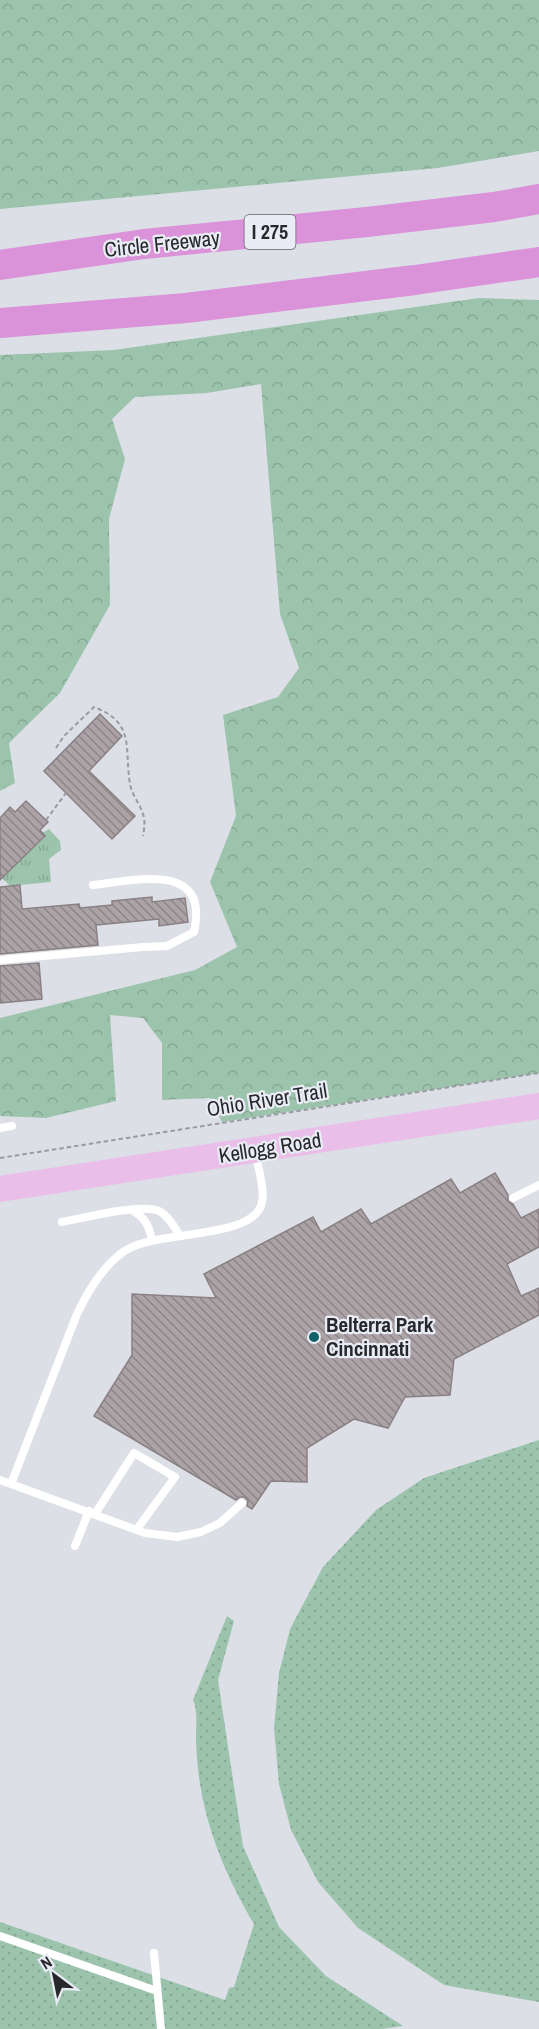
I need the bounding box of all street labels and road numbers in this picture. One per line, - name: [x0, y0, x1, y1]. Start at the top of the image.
- road number: I 275: [244, 215, 296, 249]
- street label: Circle Freeway: [103, 223, 221, 264]
- street label: Ohio River Trail: [205, 1076, 329, 1123]
- street label: Kellogg Road: [217, 1125, 323, 1170]

